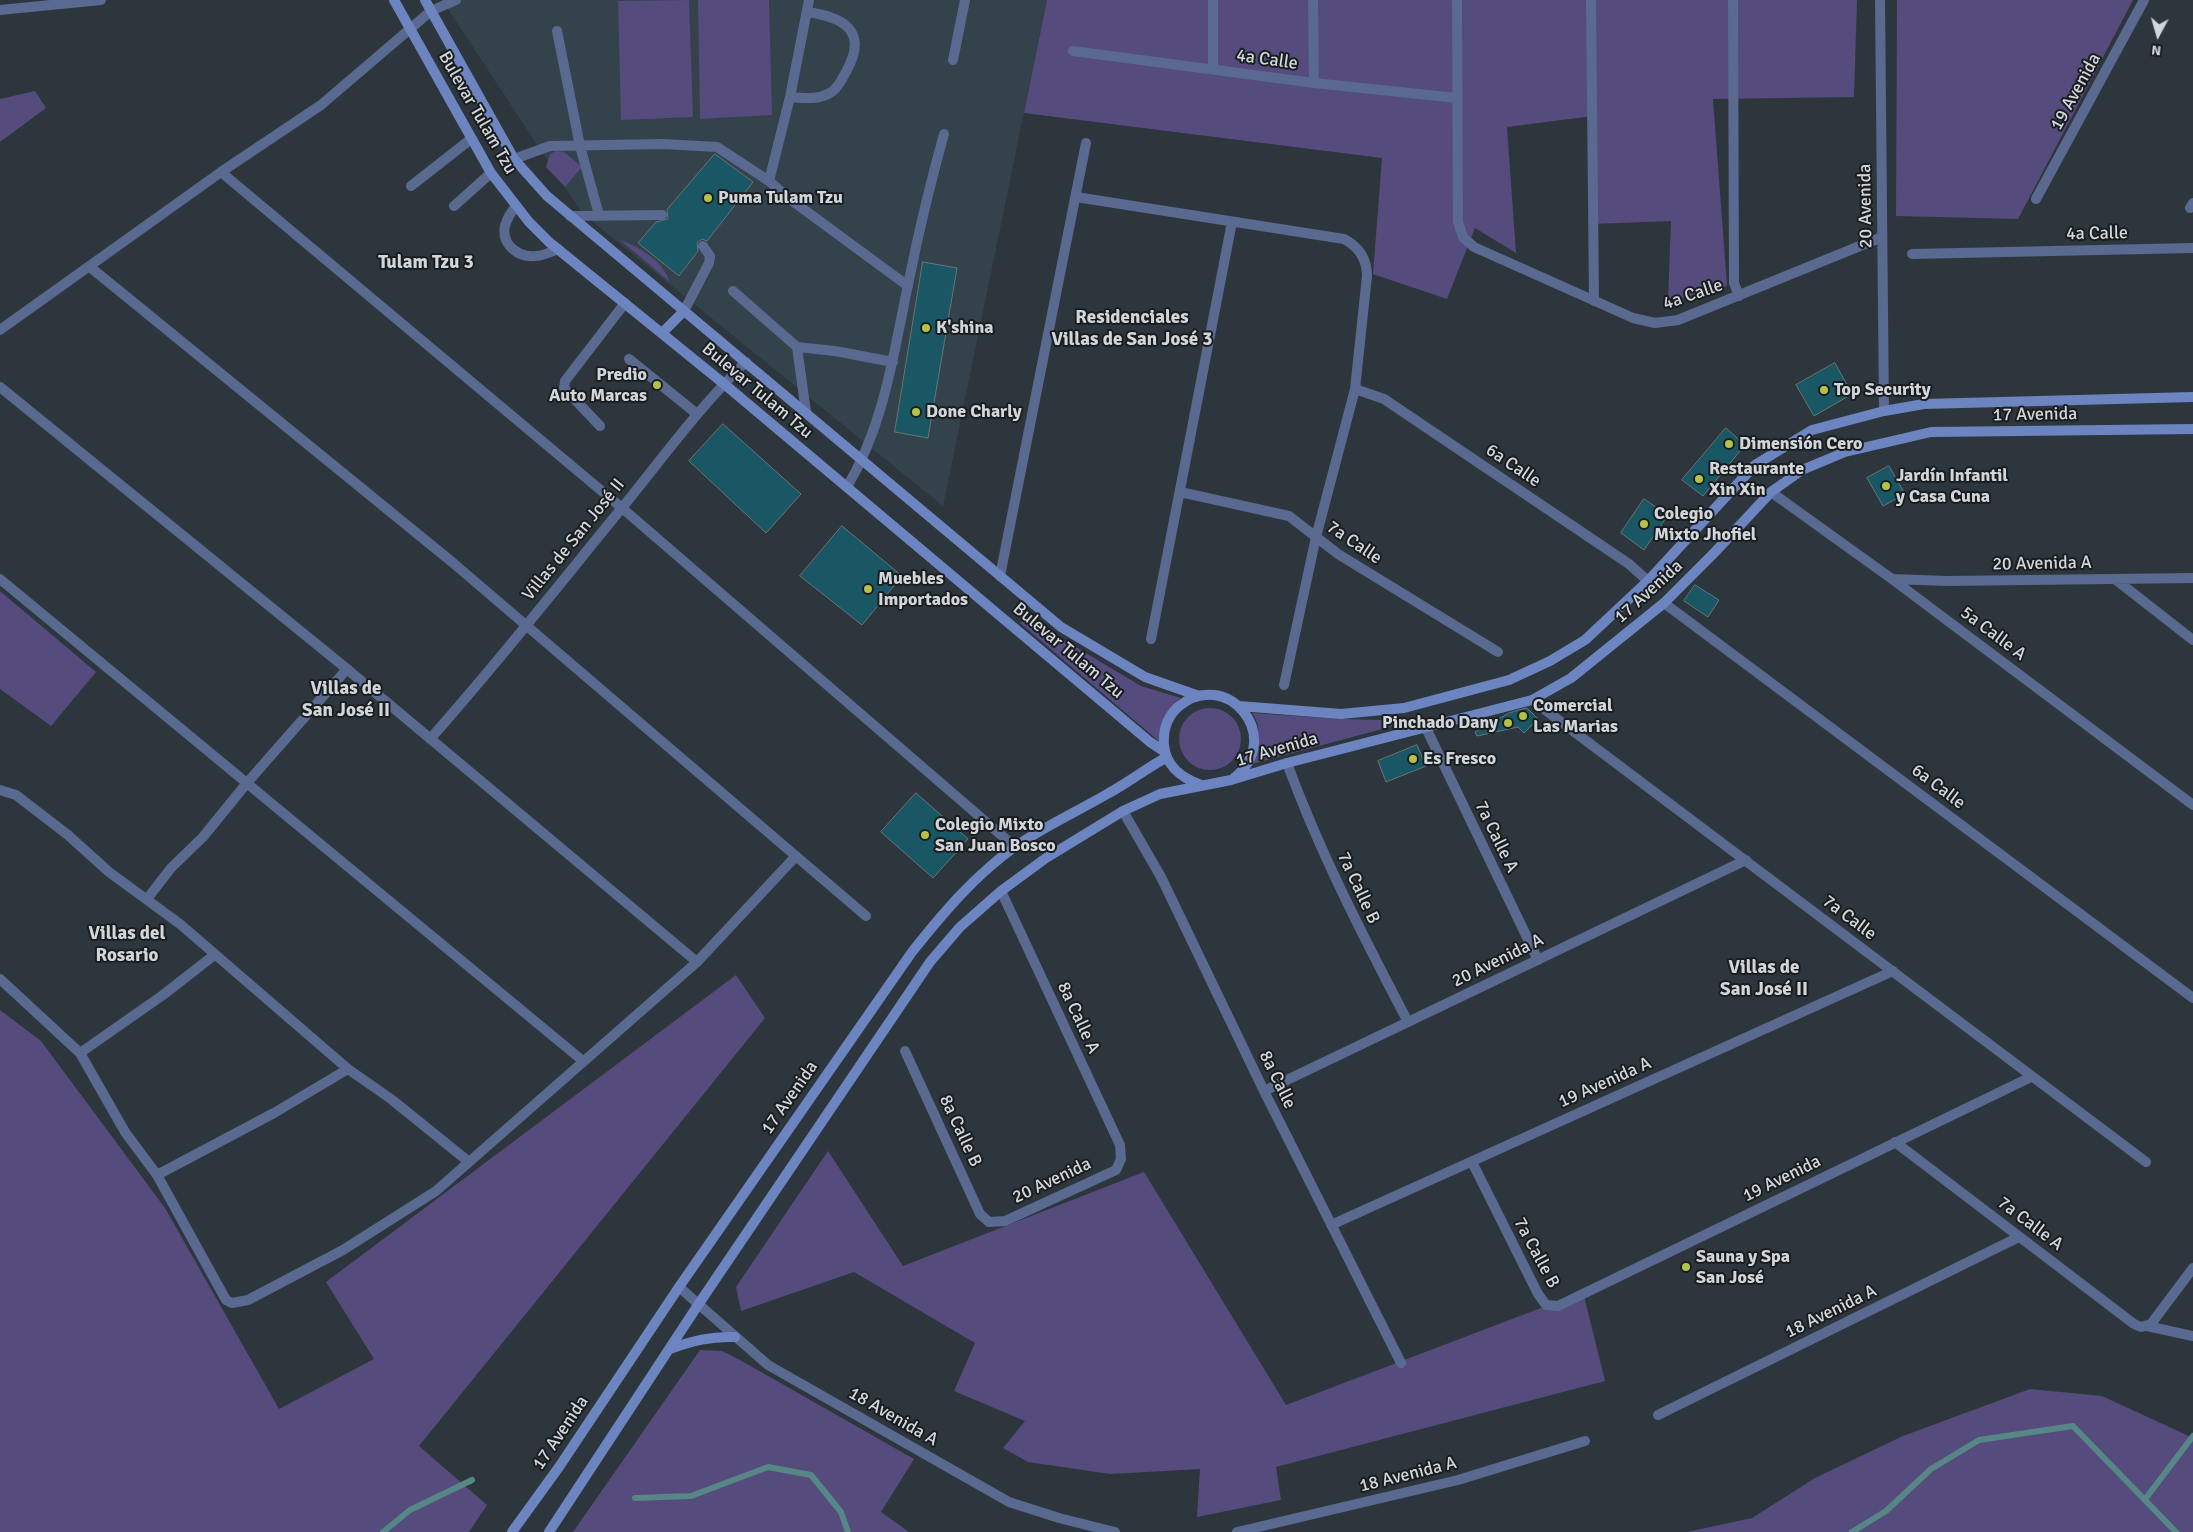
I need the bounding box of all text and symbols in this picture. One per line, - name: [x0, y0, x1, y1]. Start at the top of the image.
- north arrow: [2133, 10, 2183, 60]
- text: N: [2151, 41, 2162, 59]
- street label: 4a Calle: [1235, 45, 1299, 75]
- street label: Bulevar Tulam Tzu: [433, 48, 521, 178]
- street label: 19 Avenida: [2046, 50, 2106, 134]
- street label: 20 Avenida: [1854, 164, 1878, 248]
- place label: Puma Tulam Tzu: [718, 187, 843, 209]
- marker: Puma Tulam Tzu: [702, 192, 714, 204]
- street label: 4a Calle: [2066, 223, 2128, 245]
- district label: Tulam Tzu 3: [378, 252, 474, 274]
- street label: 4a Calle: [1660, 275, 1726, 315]
- district label: Residenciales Villas de San José 3: [1051, 307, 1213, 351]
- place label: K'shina: [936, 317, 994, 339]
- marker: K'shina: [920, 322, 932, 334]
- street label: Bulevar Tulam Tzu: [697, 338, 817, 444]
- place label: Predio Auto Marcas: [549, 364, 647, 406]
- marker: Predio Auto Marcas: [651, 379, 663, 391]
- place label: Top Security: [1834, 379, 1931, 401]
- marker: Top Security: [1818, 384, 1830, 396]
- place label: Done Charly: [926, 401, 1022, 423]
- street label: 17 Avenida: [1993, 403, 2077, 427]
- marker: Done Charly: [910, 406, 922, 418]
- place label: Dimensión Cero: [1739, 433, 1862, 455]
- marker: Dimensión Cero: [1723, 438, 1735, 450]
- street label: 6a Calle: [1481, 440, 1545, 492]
- place label: Restaurante Xin Xin: [1709, 458, 1804, 500]
- place label: Jardín Infantil y Casa Cuna: [1896, 465, 2008, 508]
- marker: Restaurante Xin Xin: [1693, 473, 1705, 485]
- street label: Villas de San José II: [518, 475, 630, 605]
- marker: Jardín Infantil y Casa Cuna: [1880, 480, 1892, 492]
- place label: Colegio Mixto Jhofiel: [1654, 503, 1756, 546]
- street label: 7a Calle: [1322, 517, 1386, 569]
- marker: Colegio Mixto Jhofiel: [1638, 518, 1650, 530]
- street label: 20 Avenida A: [1992, 552, 2092, 576]
- street label: 17 Avenida: [1610, 556, 1688, 628]
- place label: Muebles Importados: [878, 568, 968, 610]
- marker: Muebles Importados: [862, 583, 874, 595]
- street label: Bulevar Tulam Tzu: [1008, 598, 1128, 704]
- street label: 5a Calle A: [1956, 602, 2030, 666]
- district label: Villas de San José II: [302, 678, 390, 722]
- place label: Comercial Las Marias: [1533, 695, 1618, 738]
- marker: Comercial Las Marias: [1517, 710, 1529, 722]
- place label: Pinchado Dany: [1382, 712, 1498, 734]
- marker: Pinchado Dany: [1502, 717, 1514, 729]
- street label: 17 Avenida: [1233, 728, 1321, 772]
- place label: Es Fresco: [1423, 748, 1496, 770]
- marker: Es Fresco: [1407, 753, 1419, 765]
- street label: 6a Calle: [1907, 760, 1969, 814]
- street label: 7a Calle A: [1469, 798, 1523, 876]
- place label: Colegio Mixto San Juan Bosco: [935, 814, 1056, 856]
- marker: Colegio Mixto San Juan Bosco: [919, 829, 931, 841]
- street label: 7a Calle B: [1332, 849, 1384, 927]
- street label: 7a Calle: [1818, 891, 1880, 945]
- district label: Villas del Rosario: [89, 923, 165, 967]
- street label: 20 Avenida A: [1449, 930, 1547, 992]
- district label: Villas de San José II: [1720, 957, 1808, 1001]
- street label: 8a Calle A: [1052, 979, 1104, 1057]
- street label: 8a Calle: [1254, 1047, 1300, 1113]
- street label: 19 Avenida A: [1555, 1053, 1655, 1113]
- street label: 17 Avenida: [757, 1057, 823, 1139]
- street label: 8a Calle B: [934, 1092, 986, 1170]
- street label: 19 Avenida: [1739, 1151, 1825, 1207]
- street label: 20 Avenida: [1009, 1153, 1095, 1209]
- street label: 7a Calle A: [1993, 1192, 2067, 1256]
- street label: 7a Calle B: [1508, 1214, 1564, 1292]
- place label: Sauna y Spa San José: [1696, 1246, 1790, 1288]
- marker: Sauna y Spa San José: [1680, 1261, 1692, 1273]
- street label: 18 Avenida A: [1782, 1281, 1880, 1343]
- street label: 18 Avenida A: [845, 1383, 941, 1451]
- street label: 17 Avenida: [528, 1392, 594, 1474]
- street label: 18 Avenida A: [1357, 1452, 1459, 1498]

